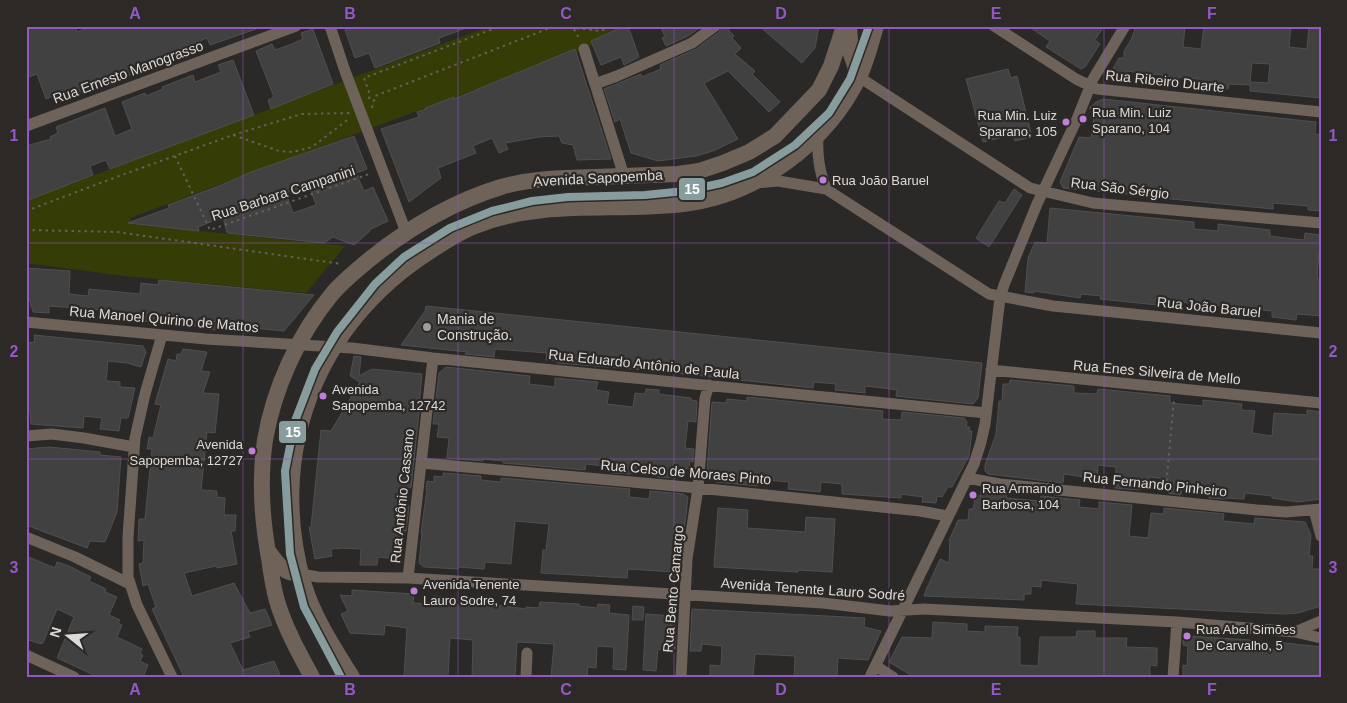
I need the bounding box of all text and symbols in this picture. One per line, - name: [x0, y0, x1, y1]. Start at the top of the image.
- text: A: [129, 5, 141, 22]
- text: B: [344, 5, 356, 22]
- text: C: [560, 5, 572, 22]
- text: D: [775, 5, 787, 22]
- text: E: [991, 5, 1002, 22]
- text: F: [1207, 5, 1217, 22]
- street label: Rua Ernesto Manograsso: [51, 37, 206, 107]
- street label: Rua Ribeiro Duarte: [1105, 67, 1226, 95]
- place label: Rua Min. Luiz Sparano, 104: [1092, 105, 1171, 136]
- place label: Rua Min. Luiz Sparano, 105: [978, 108, 1057, 139]
- marker: Rua Min. Luiz Sparano, 104: [1078, 114, 1088, 124]
- marker: Rua Min. Luiz Sparano, 105: [1061, 117, 1071, 127]
- text: 1: [10, 127, 19, 144]
- text: 1: [1329, 127, 1338, 144]
- street label: Rua Barbara Campanini: [209, 162, 357, 224]
- street label: Avenida Sapopemba: [533, 167, 663, 189]
- place label: Rua João Baruel: [832, 173, 929, 188]
- street label: Rua São Sérgio: [1070, 174, 1170, 202]
- marker: Rua João Baruel: [818, 175, 828, 185]
- line badge: 15: [678, 177, 706, 201]
- text: 15: [684, 181, 700, 197]
- street label: Rua João Baruel: [1156, 294, 1262, 320]
- street label: Rua Manoel Quirino de Mattos: [69, 303, 259, 335]
- place label: Mania de Construção.: [437, 311, 512, 343]
- marker: Mania de Construção.: [421, 321, 433, 333]
- text: 2: [10, 343, 19, 360]
- text: 2: [1329, 343, 1338, 360]
- street label: Rua Eduardo Antônio de Paula: [548, 346, 741, 382]
- street label: Rua Enes Silveira de Mello: [1073, 357, 1242, 387]
- place label: Avenida Sapopemba, 12742: [332, 382, 445, 413]
- marker: Avenida Sapopemba, 12742: [318, 391, 328, 401]
- line badge: 15: [278, 420, 307, 444]
- text: 15: [285, 424, 301, 440]
- street label: Rua Antônio Cassano: [387, 428, 417, 564]
- place label: Avenida Sapopemba, 12727: [130, 437, 244, 468]
- marker: Avenida Sapopemba, 12727: [247, 446, 257, 456]
- street label: Rua Celso de Moraes Pinto: [600, 457, 772, 487]
- street label: Rua Fernando Pinheiro: [1082, 468, 1228, 500]
- place label: Rua Armando Barbosa, 104: [982, 481, 1062, 512]
- marker: Rua Armando Barbosa, 104: [968, 490, 978, 500]
- street label: Rua Bento Camargo: [659, 525, 687, 653]
- text: 3: [10, 559, 19, 576]
- text: 3: [1329, 559, 1338, 576]
- street label: Avenida Tenente Lauro Sodré: [720, 575, 906, 603]
- place label: Avenida Tenente Lauro Sodre, 74: [423, 577, 519, 608]
- marker: Avenida Tenente Lauro Sodre, 74: [409, 586, 419, 596]
- north arrow: [42, 610, 92, 660]
- place label: Rua Abel Simões De Carvalho, 5: [1196, 622, 1296, 653]
- text: N: [46, 625, 65, 639]
- marker: Rua Abel Simões De Carvalho, 5: [1182, 631, 1192, 641]
- text: A: [129, 681, 141, 698]
- text: B: [344, 681, 356, 698]
- text: C: [560, 681, 572, 698]
- text: D: [775, 681, 787, 698]
- text: E: [991, 681, 1002, 698]
- text: F: [1207, 681, 1217, 698]

